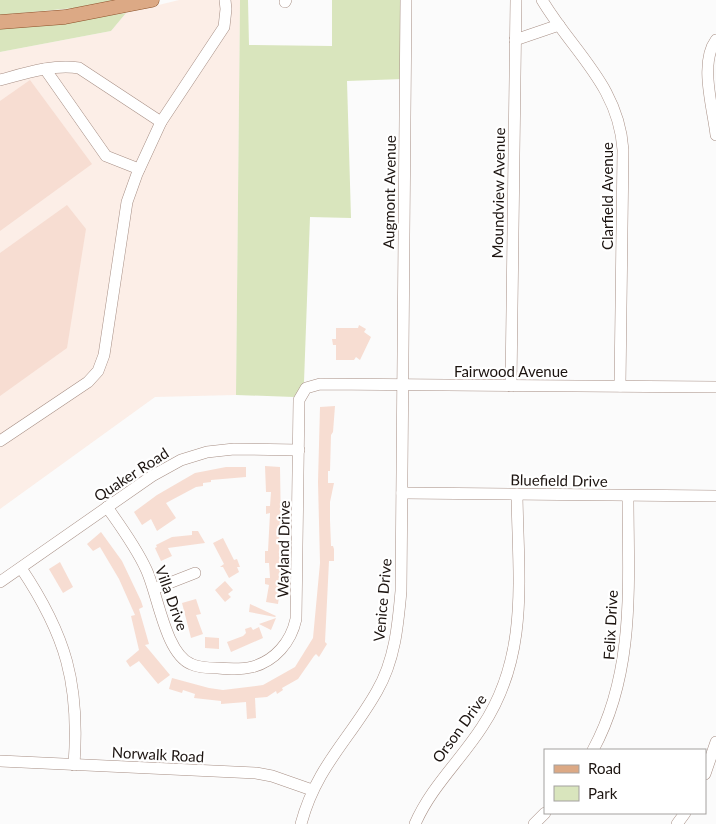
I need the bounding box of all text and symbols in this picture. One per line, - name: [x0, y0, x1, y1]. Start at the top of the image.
- street label: Moundview Avenue: [488, 127, 508, 259]
- street label: Augmont Avenue: [379, 135, 399, 249]
- street label: Clarfield Avenue: [598, 142, 616, 250]
- street label: Fairwood Avenue: [454, 362, 568, 380]
- street label: Quaker Road: [90, 443, 172, 505]
- street label: Bluefield Drive: [510, 470, 608, 490]
- street label: Wayland Drive: [273, 500, 293, 598]
- street label: Venice Drive: [369, 558, 395, 642]
- street label: Villa Drive: [152, 563, 192, 633]
- street label: Felix Drive: [599, 590, 621, 660]
- street label: Orson Drive: [428, 690, 490, 766]
- street label: Norwalk Road: [111, 743, 205, 765]
- legend: [544, 749, 706, 814]
- text: Road: [588, 759, 621, 777]
- text: Park: [588, 784, 618, 802]

